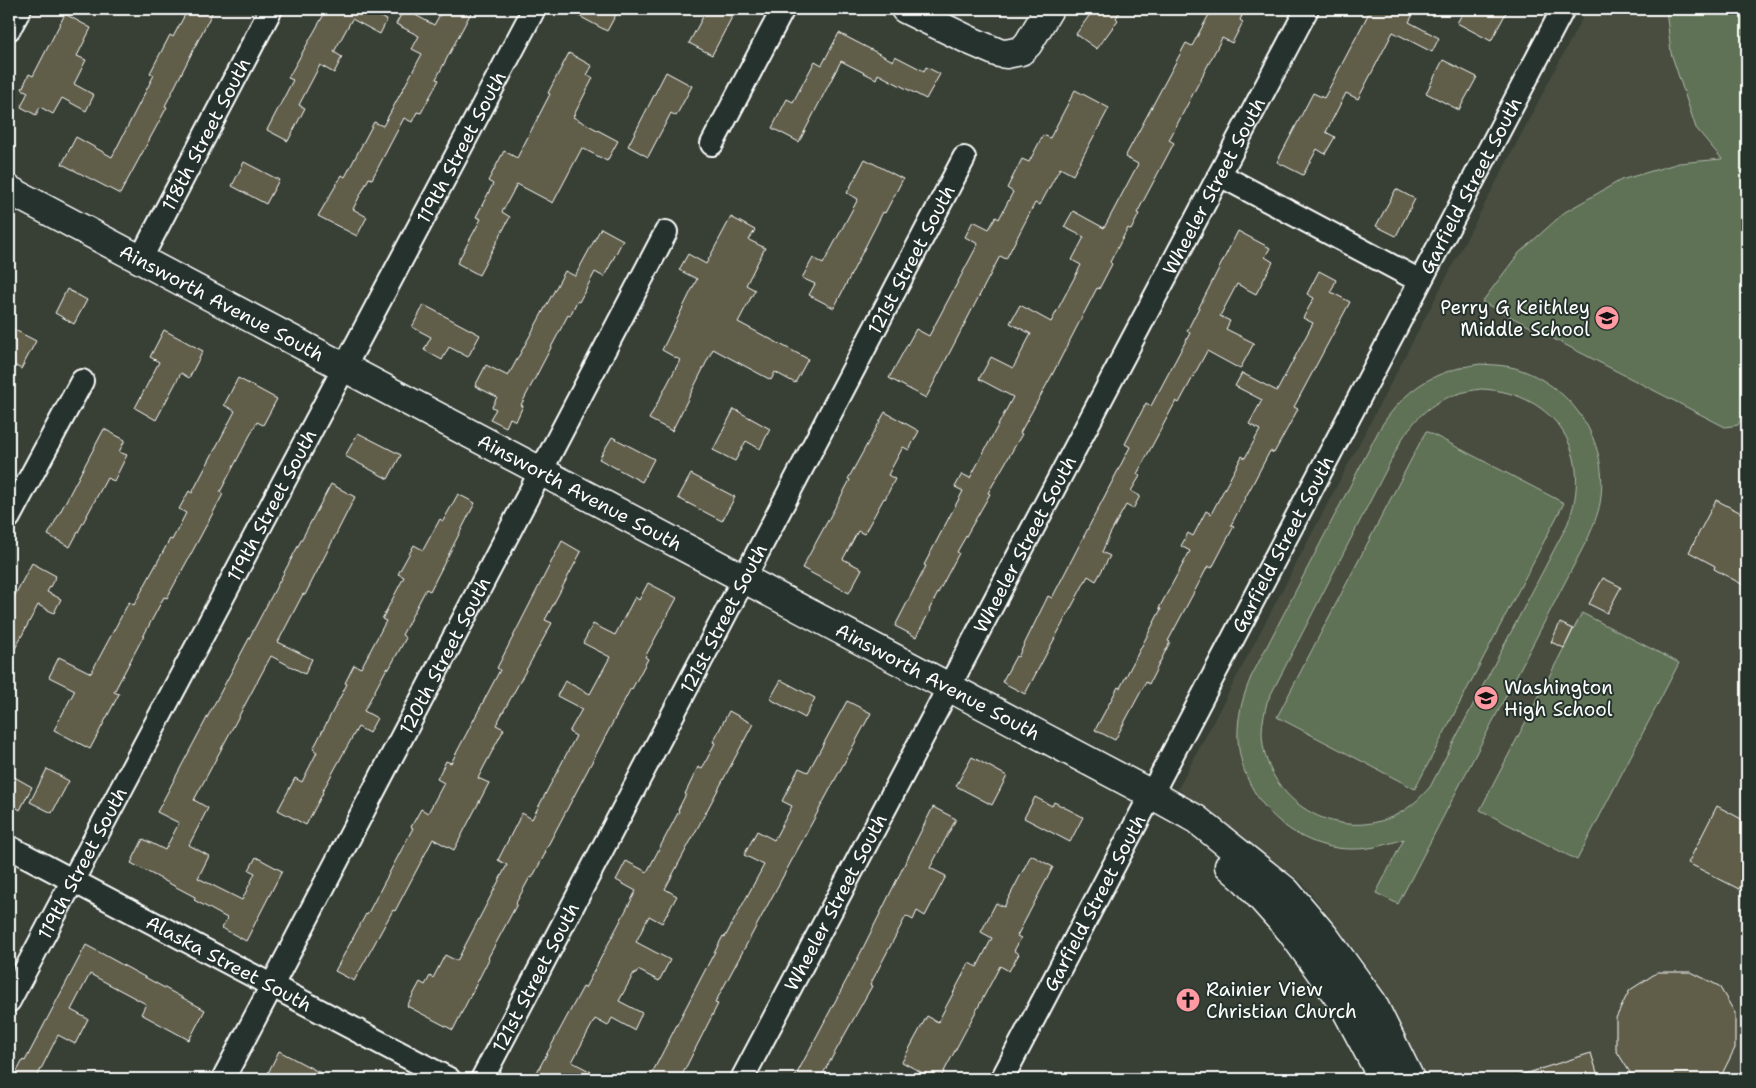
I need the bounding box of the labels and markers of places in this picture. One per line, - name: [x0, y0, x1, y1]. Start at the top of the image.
- place label: Perry G Keithley Middle School: [1440, 295, 1590, 342]
- school or university icon: Perry G Keithley Middle School: [1594, 305, 1620, 331]
- place label: Washington High School: [1504, 675, 1613, 722]
- school or university icon: Washington High School: [1473, 685, 1499, 711]
- place label: Rainier View Christian Church: [1206, 977, 1357, 1024]
- church icon: Rainier View Christian Church: [1175, 987, 1201, 1013]

